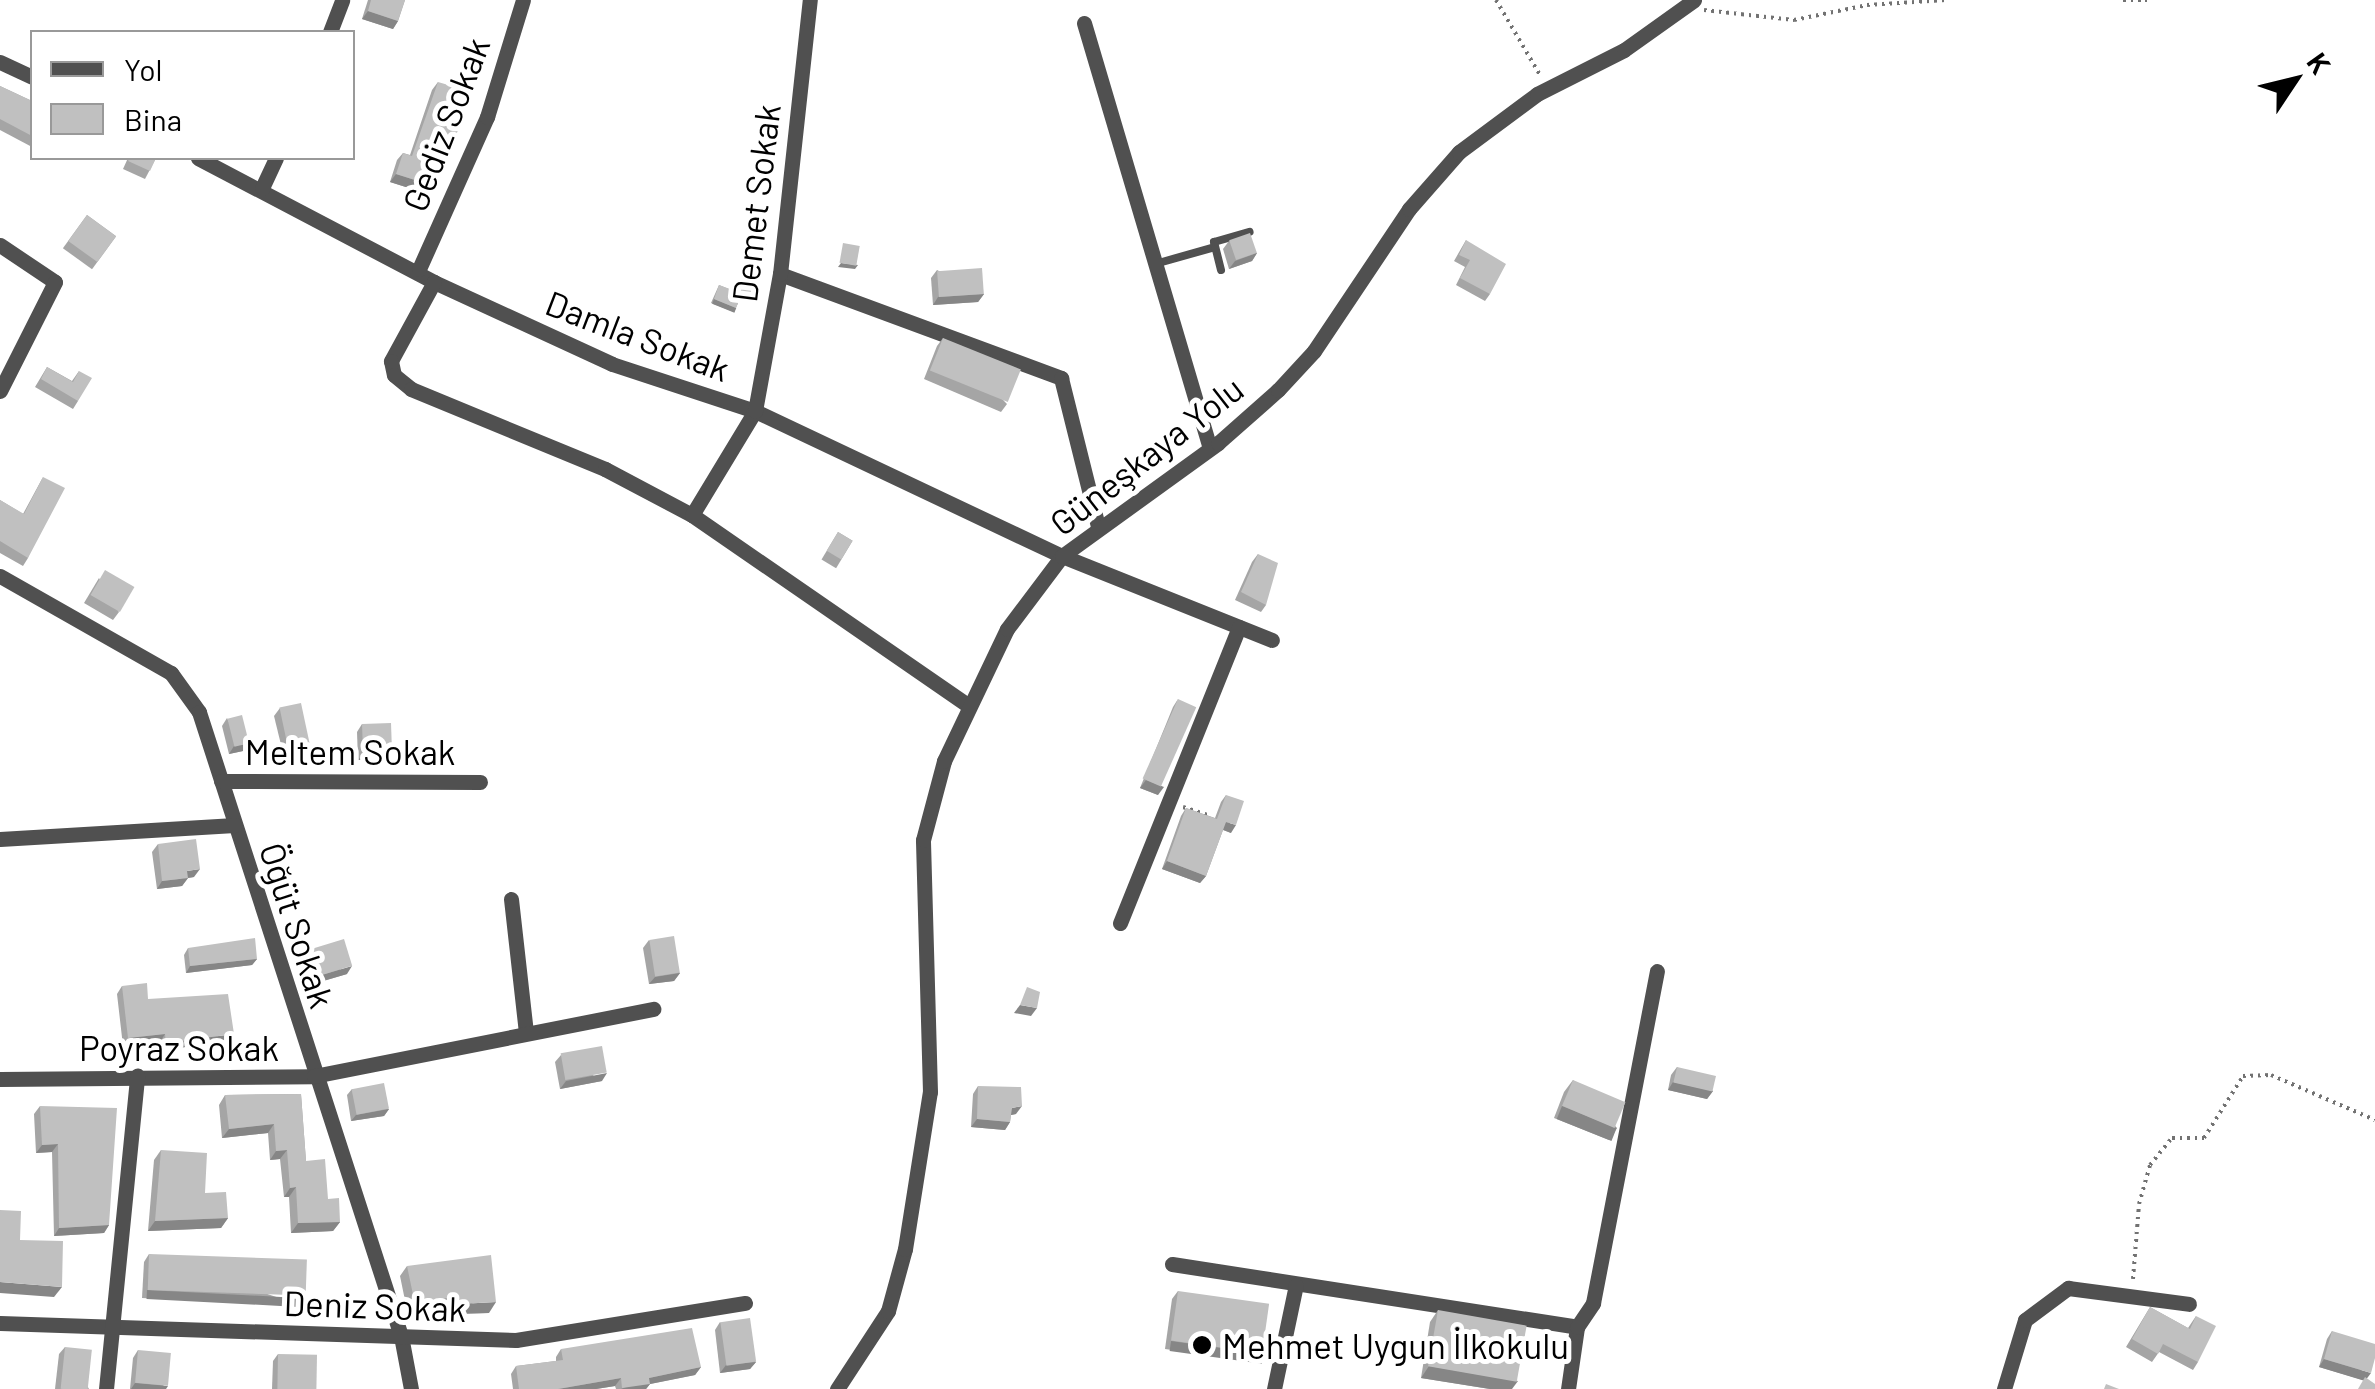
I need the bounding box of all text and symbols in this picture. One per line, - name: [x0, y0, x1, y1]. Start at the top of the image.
- legend: [30, 30, 355, 160]
- north arrow: [2245, 30, 2345, 130]
- street label: Gediz Sokak: [393, 31, 497, 217]
- text: K: [2301, 46, 2339, 80]
- text: Yol: [124, 51, 162, 87]
- text: Bina: [124, 101, 182, 137]
- street label: Demet Sokak: [722, 102, 788, 304]
- street label: Damla Sokak: [540, 281, 736, 389]
- street label: Güneşkaya Yolu: [1041, 367, 1251, 543]
- street label: Meltem Sokak: [245, 730, 455, 772]
- street label: Öğüt Sokak: [252, 837, 344, 1013]
- street label: Poyraz Sokak: [79, 1026, 279, 1068]
- street label: Deniz Sokak: [283, 1281, 467, 1329]
- place label: Mehmet Uygun İlkokulu: [1222, 1324, 1569, 1366]
- marker: Mehmet Uygun İlkokulu: [1191, 1334, 1213, 1356]

